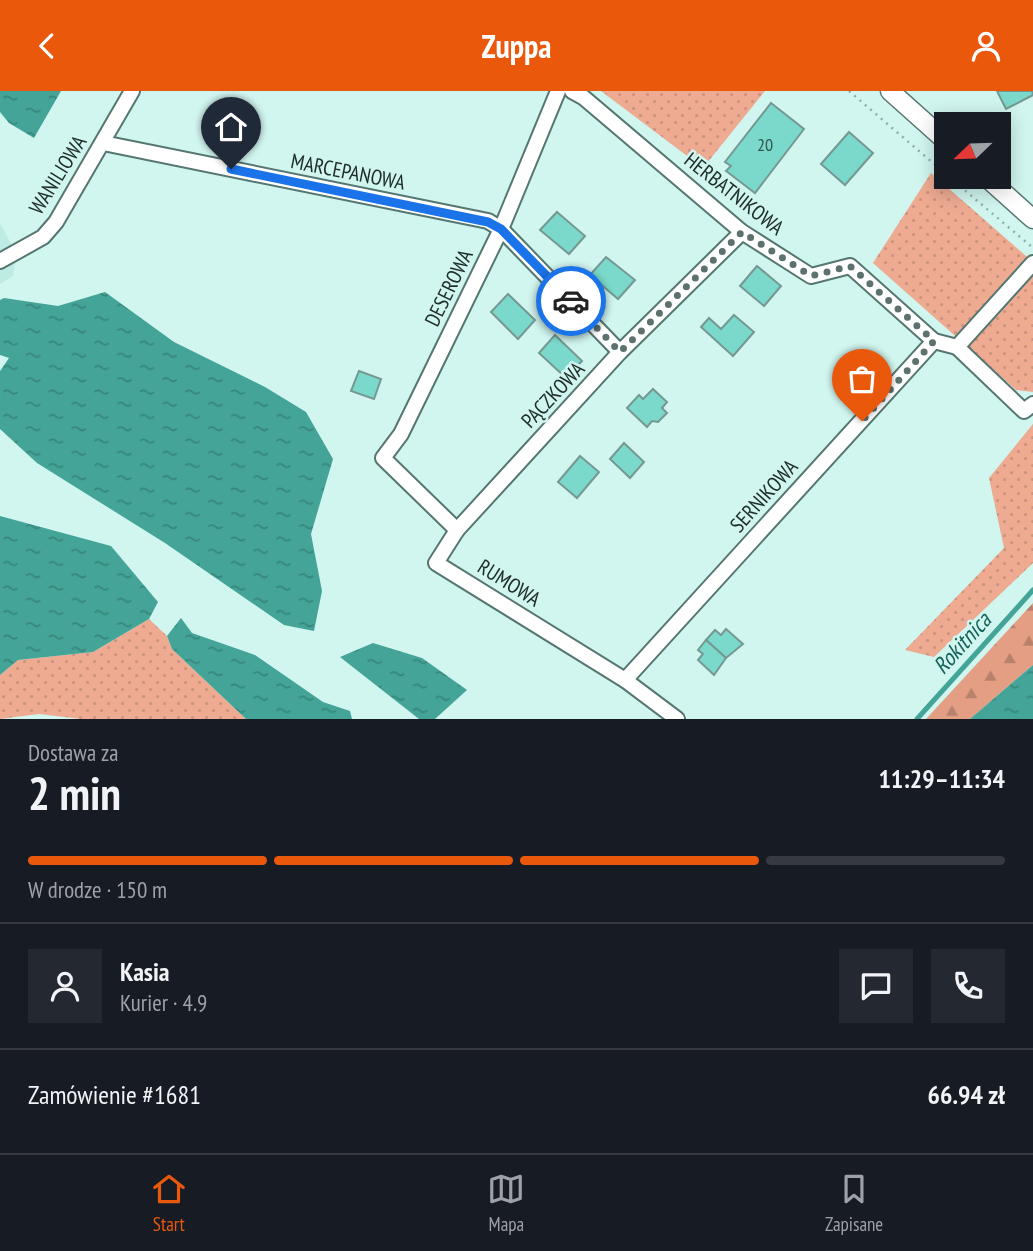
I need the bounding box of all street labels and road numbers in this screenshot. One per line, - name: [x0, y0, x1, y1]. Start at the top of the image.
- street label: WANILIOWA: [23, 130, 92, 219]
- street label: HERBATNIKOWA: [679, 146, 790, 241]
- street label: MARCEPANOWA: [289, 147, 408, 196]
- street label: DESEROWA: [418, 245, 479, 331]
- street label: PĄCZKOWA: [515, 356, 590, 433]
- street label: SERNIKOWA: [724, 454, 803, 538]
- street label: RUMOWA: [473, 553, 546, 612]

